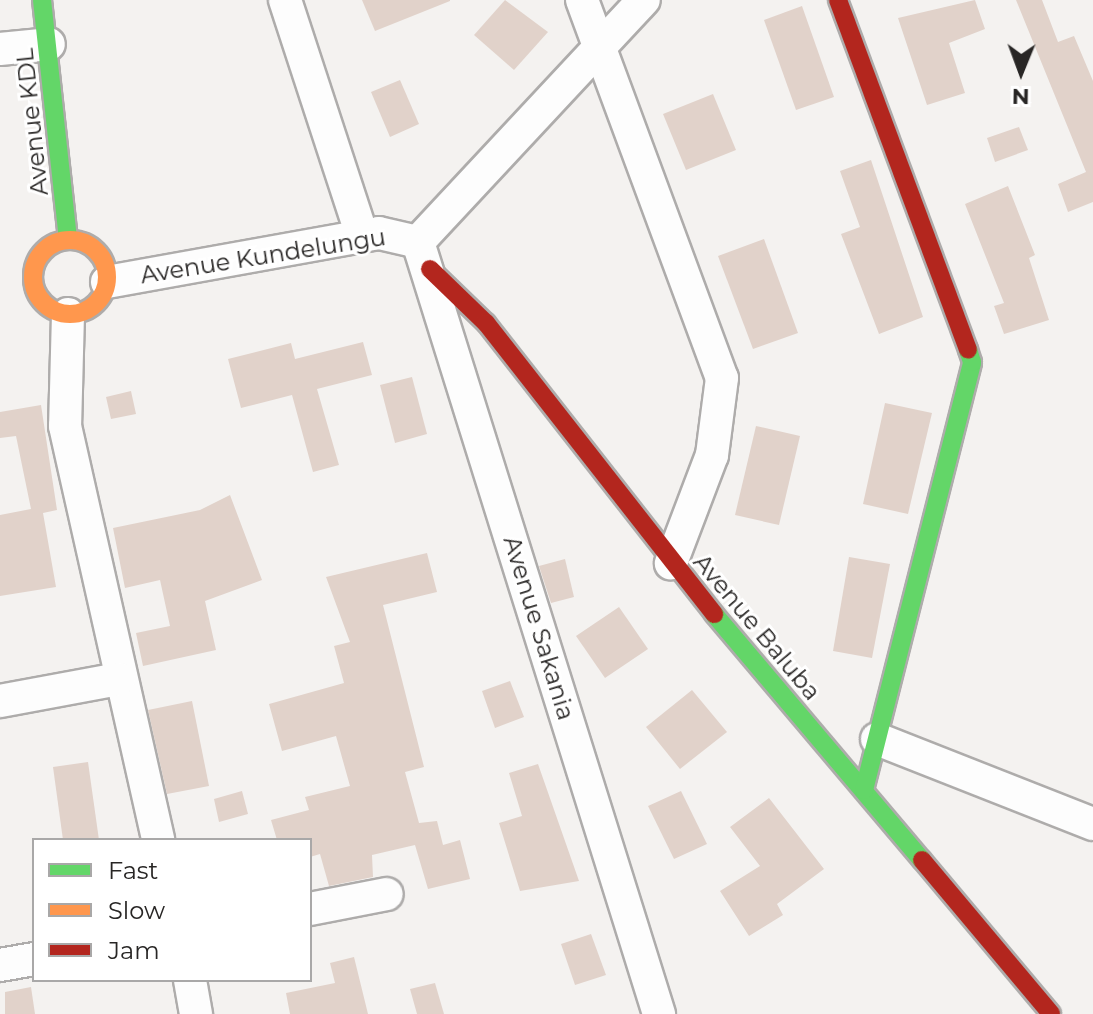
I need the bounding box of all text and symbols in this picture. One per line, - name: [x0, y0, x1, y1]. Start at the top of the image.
- north arrow: [981, 32, 1061, 112]
- street label: Avenue KDL: [10, 47, 54, 197]
- text: N: [1011, 83, 1030, 110]
- street label: Avenue Kundelungu: [138, 222, 388, 290]
- street label: Avenue Sakania: [497, 533, 581, 723]
- street label: Avenue Baluba: [687, 548, 827, 706]
- legend: [32, 838, 312, 982]
- text: Fast: [108, 856, 158, 885]
- text: Slow: [108, 896, 165, 925]
- text: Jam: [108, 936, 160, 965]

